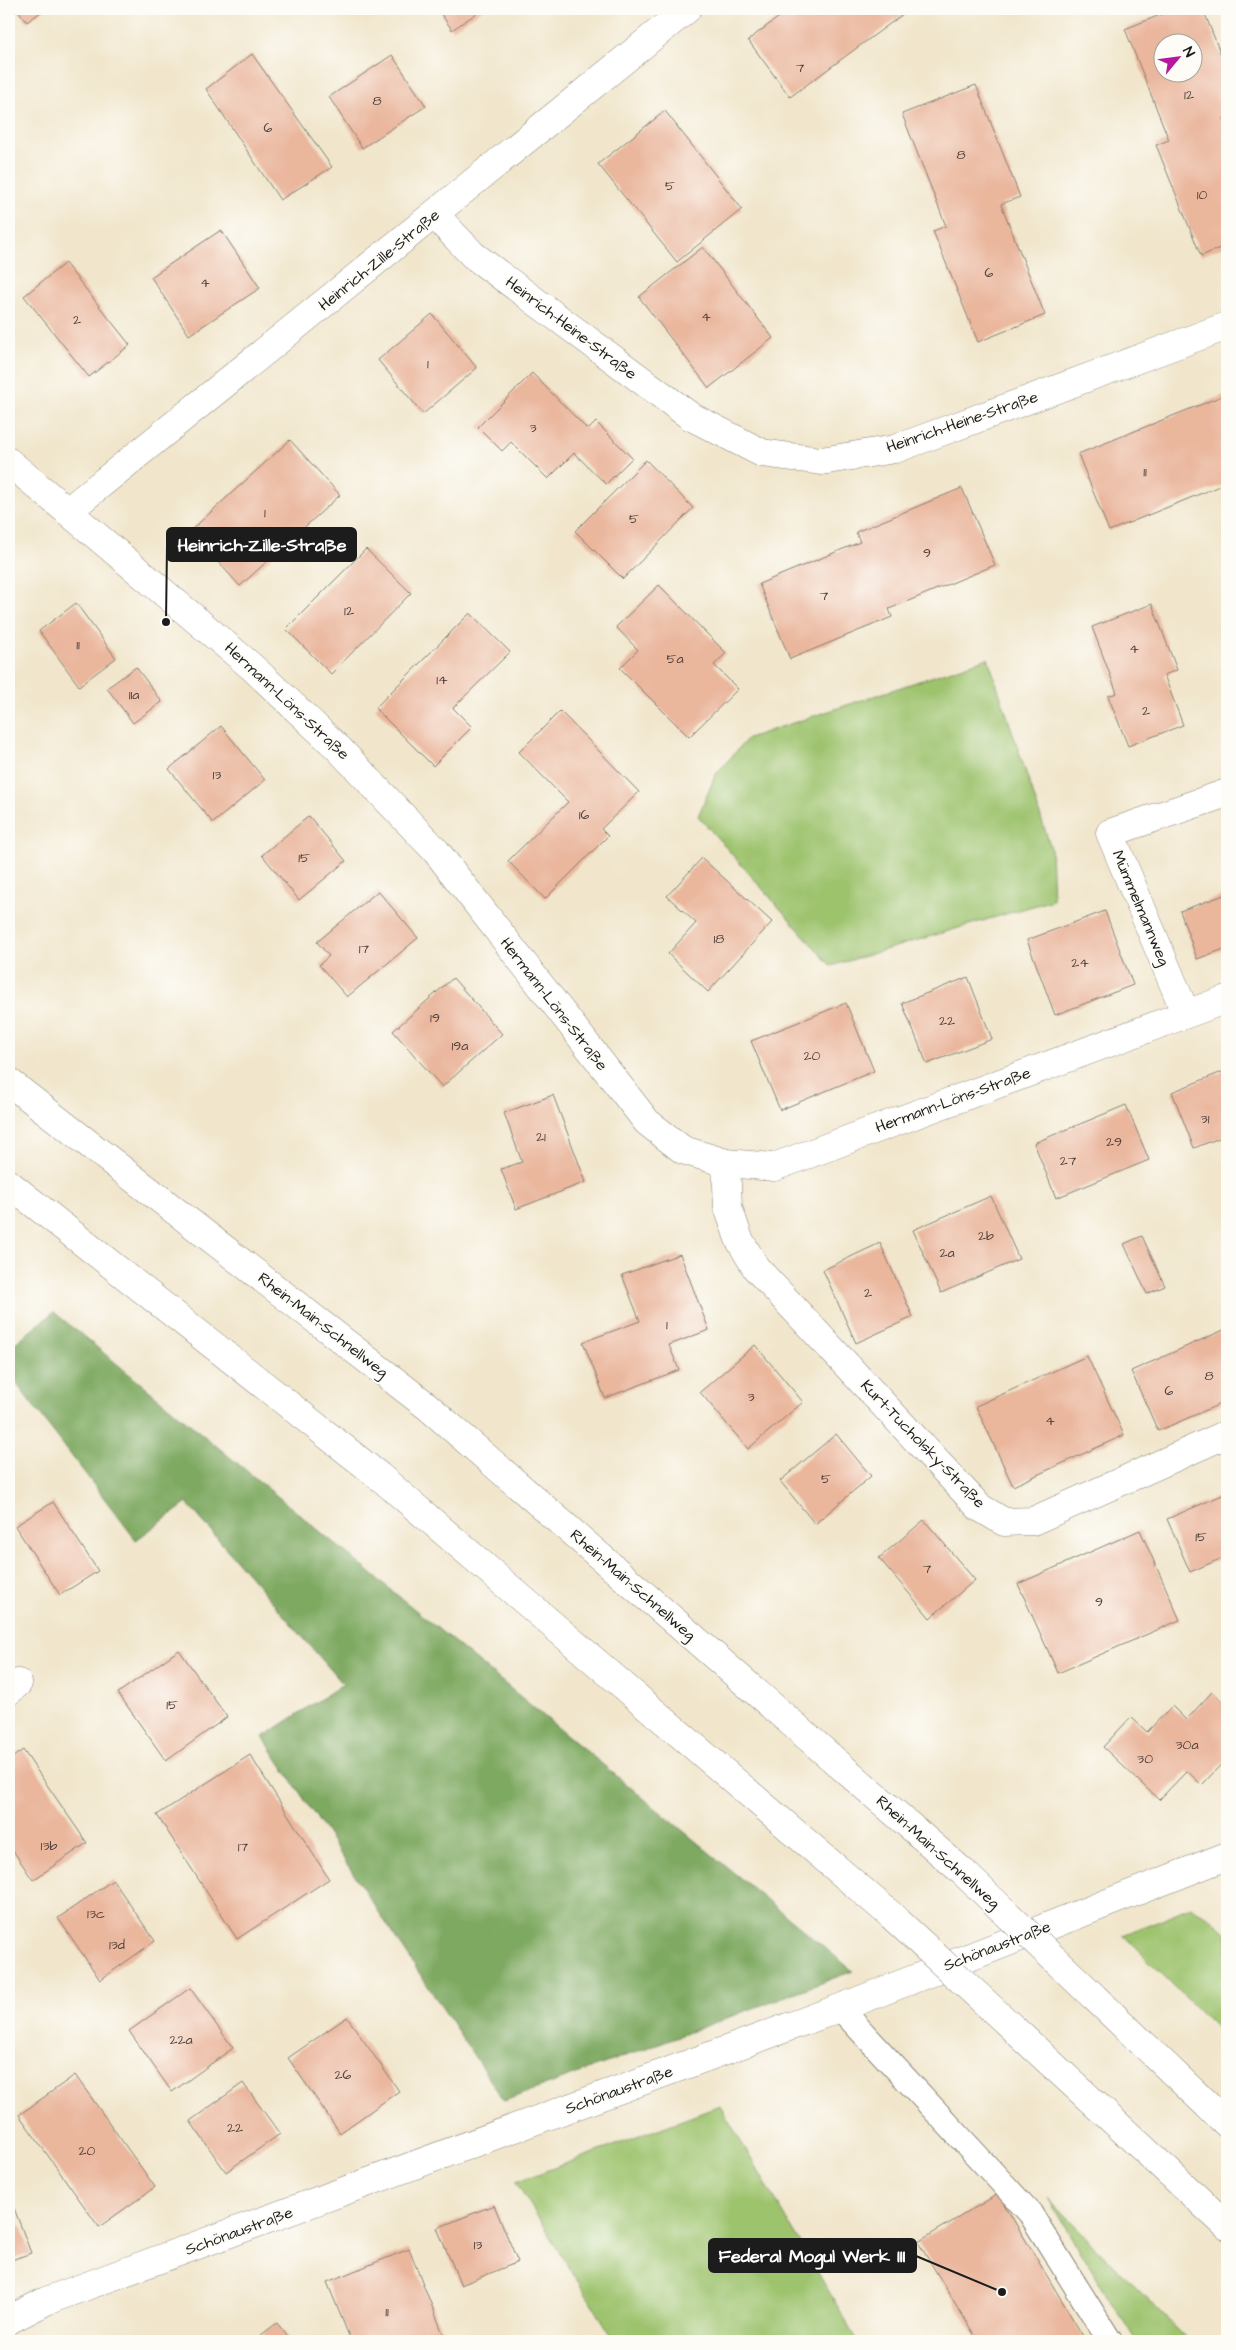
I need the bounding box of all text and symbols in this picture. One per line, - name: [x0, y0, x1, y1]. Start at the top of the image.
- north arrow: [1154, 32, 1204, 82]
- text: N: [1178, 43, 1199, 61]
- house number: 7: [796, 58, 805, 78]
- house number: 12: [1184, 85, 1194, 105]
- house number: 8: [372, 91, 382, 111]
- house number: 6: [264, 118, 273, 138]
- house number: 8: [956, 145, 966, 165]
- house number: 5: [665, 176, 675, 196]
- house number: 10: [1197, 185, 1207, 205]
- street label: Heinrich-Zille-Straße: [314, 204, 445, 316]
- house number: 6: [985, 263, 994, 283]
- street label: Heinrich-Heine-Straße: [501, 271, 641, 385]
- house number: 4: [200, 273, 210, 293]
- house number: 4: [701, 307, 711, 327]
- house number: 2: [73, 310, 81, 330]
- house number: 1: [427, 354, 429, 374]
- street label: Heinrich-Heine-Straße: [883, 386, 1041, 458]
- house number: 3: [529, 418, 537, 438]
- house number: 11: [1143, 462, 1147, 482]
- house number: 1: [264, 503, 266, 523]
- house number: 5: [629, 509, 639, 529]
- callout: Heinrich-Zille-Straße: [167, 528, 356, 561]
- text: Heinrich-Zille-Straße: [177, 533, 347, 558]
- house number: 9: [923, 543, 931, 563]
- house number: 7: [820, 586, 829, 606]
- house number: 12: [344, 601, 354, 621]
- house number: 11: [76, 635, 80, 655]
- street label: Hermann-Löns-Straße: [220, 637, 355, 765]
- house number: 4: [1129, 639, 1139, 659]
- house number: 5a: [666, 649, 684, 669]
- house number: 14: [436, 670, 448, 690]
- house number: 11a: [129, 685, 139, 705]
- house number: 2: [1142, 701, 1150, 721]
- house number: 13: [213, 765, 221, 785]
- house number: 16: [579, 805, 590, 825]
- street label: Mümmelmannweg: [1106, 847, 1175, 970]
- house number: 15: [298, 848, 310, 868]
- house number: 18: [714, 929, 724, 949]
- street label: Hermann-Löns-Straße: [495, 933, 613, 1075]
- house number: 17: [359, 939, 370, 959]
- house number: 24: [1071, 953, 1089, 973]
- house number: 19: [430, 1008, 440, 1028]
- house number: 22: [939, 1011, 955, 1031]
- house number: 19a: [452, 1036, 468, 1056]
- house number: 20: [804, 1046, 821, 1066]
- street label: Hermann-Löns-Straße: [872, 1062, 1034, 1138]
- house number: 31: [1201, 1109, 1210, 1129]
- house number: 21: [536, 1127, 546, 1147]
- house number: 29: [1106, 1132, 1122, 1152]
- house number: 27: [1060, 1151, 1077, 1171]
- house number: 2b: [978, 1226, 994, 1246]
- house number: 2a: [939, 1243, 955, 1263]
- street label: Rhein-Main-Schnellweg: [253, 1267, 393, 1384]
- house number: 2: [864, 1283, 872, 1303]
- house number: 1: [666, 1315, 668, 1335]
- house number: 8: [1204, 1366, 1214, 1386]
- street label: Kurt-Tucholsky-Straße: [855, 1375, 991, 1514]
- house number: 6: [1165, 1381, 1174, 1401]
- house number: 3: [747, 1387, 755, 1407]
- house number: 4: [1045, 1411, 1055, 1431]
- house number: 5: [821, 1469, 831, 1489]
- street label: Rhein-Main-Schnellweg: [565, 1524, 701, 1647]
- house number: 15: [1195, 1527, 1207, 1547]
- house number: 7: [923, 1559, 932, 1579]
- house number: 9: [1095, 1592, 1103, 1612]
- house number: 15: [166, 1695, 178, 1715]
- house number: 30a: [1175, 1735, 1199, 1755]
- house number: 30: [1137, 1749, 1153, 1769]
- street label: Rhein-Main-Schnellweg: [871, 1790, 1005, 1914]
- house number: 13b: [41, 1836, 58, 1856]
- house number: 17: [238, 1837, 249, 1857]
- house number: 13c: [87, 1904, 105, 1924]
- street label: Schönaustraße: [940, 1915, 1054, 1977]
- house number: 13d: [109, 1935, 125, 1955]
- house number: 22a: [169, 2030, 193, 2050]
- street label: Schönaustraße: [562, 2060, 676, 2120]
- house number: 26: [335, 2065, 352, 2085]
- house number: 22: [227, 2118, 243, 2138]
- house number: 20: [79, 2141, 96, 2161]
- street label: Schönaustraße: [182, 2201, 296, 2261]
- house number: 13: [474, 2235, 482, 2255]
- callout: Federal Mogul Werk III: [709, 2239, 916, 2272]
- text: Federal Mogul Werk III: [719, 2244, 906, 2270]
- house number: 11: [385, 2302, 389, 2322]

